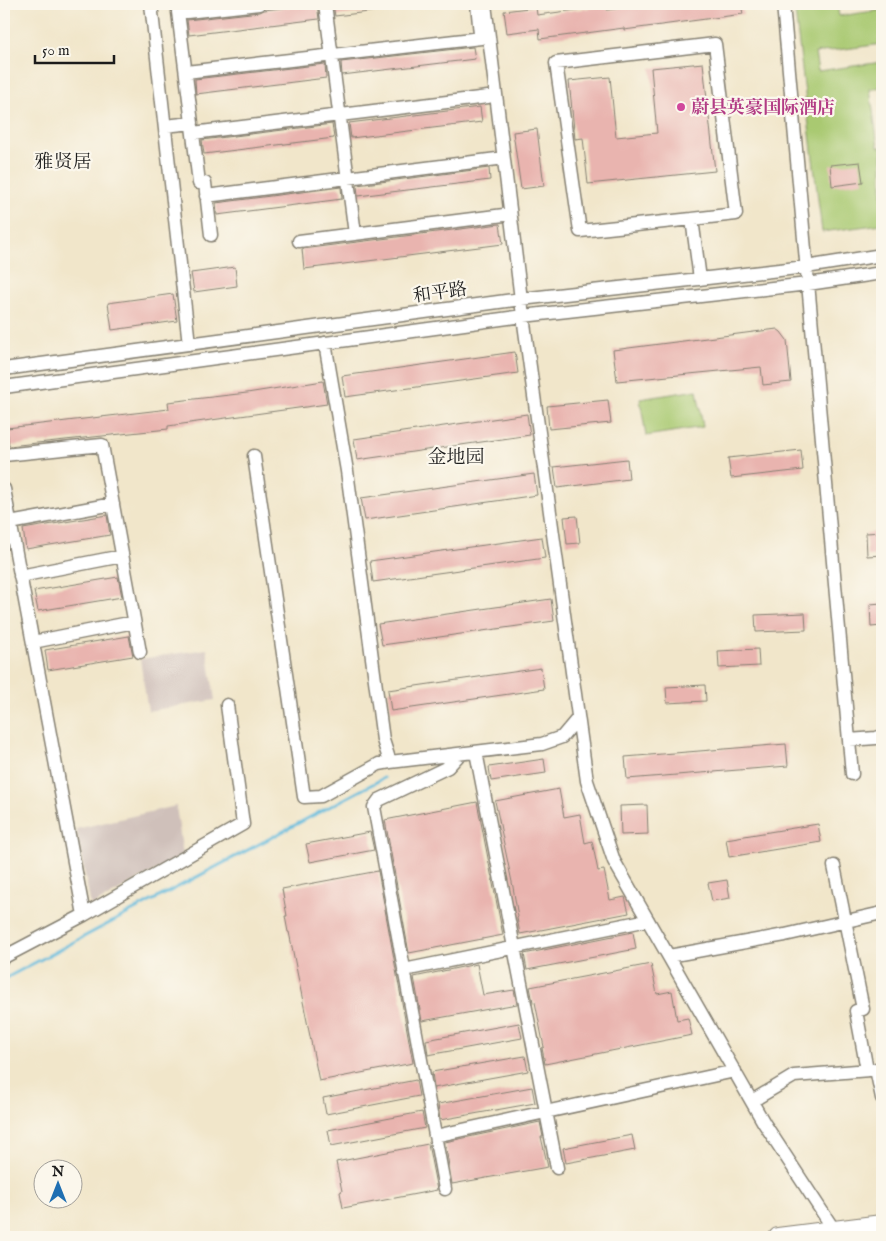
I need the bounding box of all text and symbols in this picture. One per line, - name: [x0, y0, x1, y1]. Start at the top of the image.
- scale bar: [35, 32, 114, 64]
- text: 50 m: [42, 41, 70, 60]
- place label: 蔚县英豪国际酒店: [691, 97, 835, 120]
- marker: 蔚县英豪国际酒店: [675, 101, 687, 113]
- district label: 雅贤居: [34, 151, 92, 175]
- street label: 和平路: [412, 278, 469, 309]
- district label: 金地园: [427, 446, 485, 470]
- north arrow: [32, 1158, 82, 1208]
- text: N: [51, 1163, 64, 1181]

